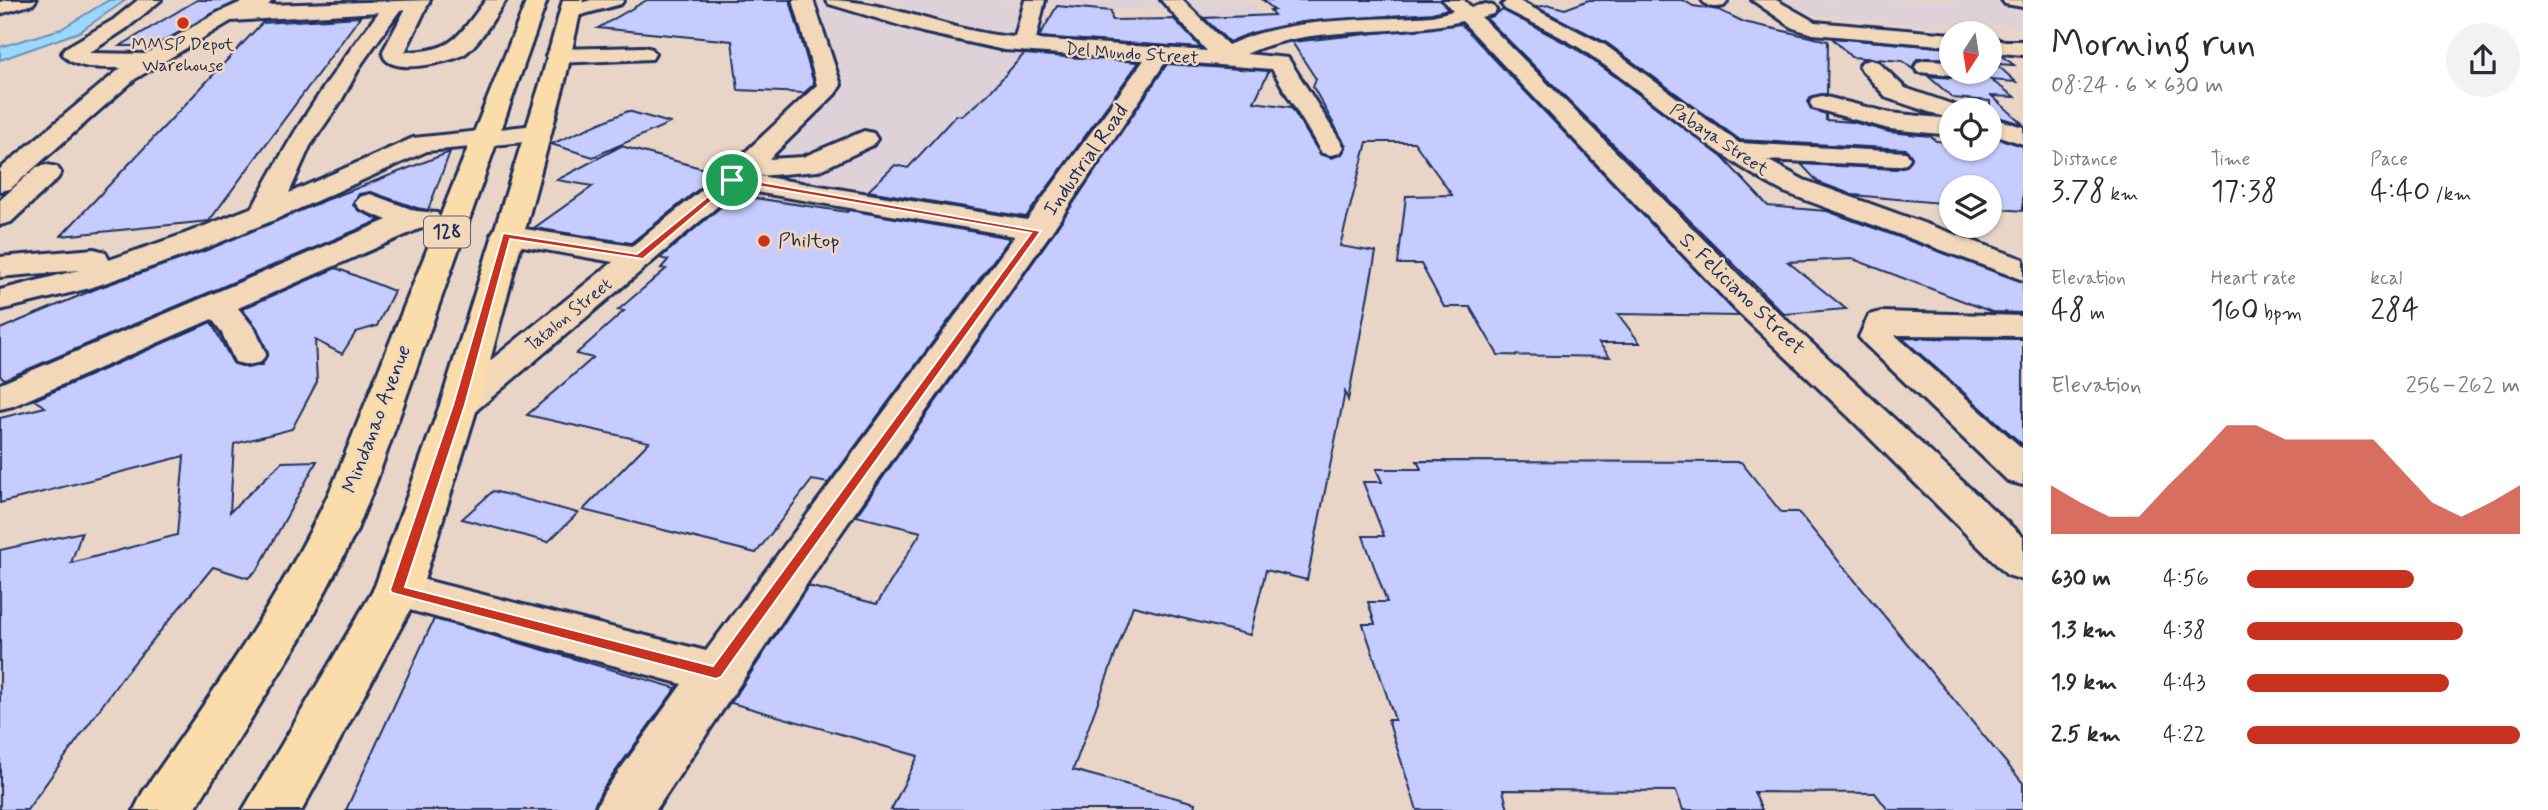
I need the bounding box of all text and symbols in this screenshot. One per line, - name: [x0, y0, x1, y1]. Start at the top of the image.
- marker: MMSP Depot Warehouse: [175, 15, 191, 31]
- text: Morning run: [2051, 20, 2256, 69]
- north arrow: [1939, 21, 2002, 84]
- map controls: [1939, 21, 2002, 238]
- button: share: [2446, 23, 2520, 97]
- place label: MMSP Depot Warehouse: [132, 33, 235, 78]
- street label: Del Mundo Street: [1065, 37, 1199, 71]
- text: 08:24 · 6 × 630 m: [2051, 71, 2224, 101]
- street label: Industrial Road: [1037, 98, 1135, 222]
- street label: Pabaya Street: [1665, 98, 1773, 182]
- button: locate: [1939, 98, 2002, 161]
- text: Distance: [2051, 147, 2118, 172]
- text: Time: [2211, 147, 2250, 172]
- text: Pace: [2370, 147, 2408, 172]
- pin: [702, 150, 762, 210]
- icon: arrive: [713, 161, 751, 199]
- text: 3.78: [2051, 172, 2105, 211]
- text: 17:38: [2211, 172, 2277, 211]
- text: 4:40: [2370, 172, 2430, 211]
- button: layers: [1939, 175, 2002, 238]
- text: km: [2105, 182, 2138, 207]
- text: /km: [2430, 182, 2472, 207]
- road number: 128: [424, 216, 470, 248]
- place label: Philtop: [778, 227, 840, 255]
- street label: S. Feliciano Street: [1673, 227, 1811, 361]
- marker: Philtop: [756, 233, 772, 249]
- text: Elevation: [2051, 266, 2126, 291]
- text: Heart rate: [2211, 266, 2296, 291]
- text: kcal: [2370, 266, 2402, 291]
- street label: Tatalon Street: [521, 273, 617, 357]
- text: 48: [2051, 291, 2085, 330]
- text: 160: [2211, 291, 2259, 330]
- text: 284: [2370, 291, 2419, 330]
- text: m: [2085, 301, 2105, 326]
- text: bpm: [2259, 301, 2302, 326]
- street label: Mindanao Avenue: [336, 341, 418, 497]
- text: Elevation: [2051, 371, 2142, 401]
- text: 256–262 m: [2406, 371, 2520, 401]
- text: 630 m: [2051, 564, 2111, 594]
- text: 4:56: [2163, 564, 2209, 594]
- text: 1.3 km: [2051, 616, 2116, 646]
- text: 4:38: [2163, 616, 2206, 646]
- text: 1.9 km: [2051, 668, 2117, 698]
- text: 4:43: [2163, 668, 2206, 698]
- text: 2.5 km: [2051, 720, 2121, 750]
- text: 4:22: [2163, 720, 2206, 750]

